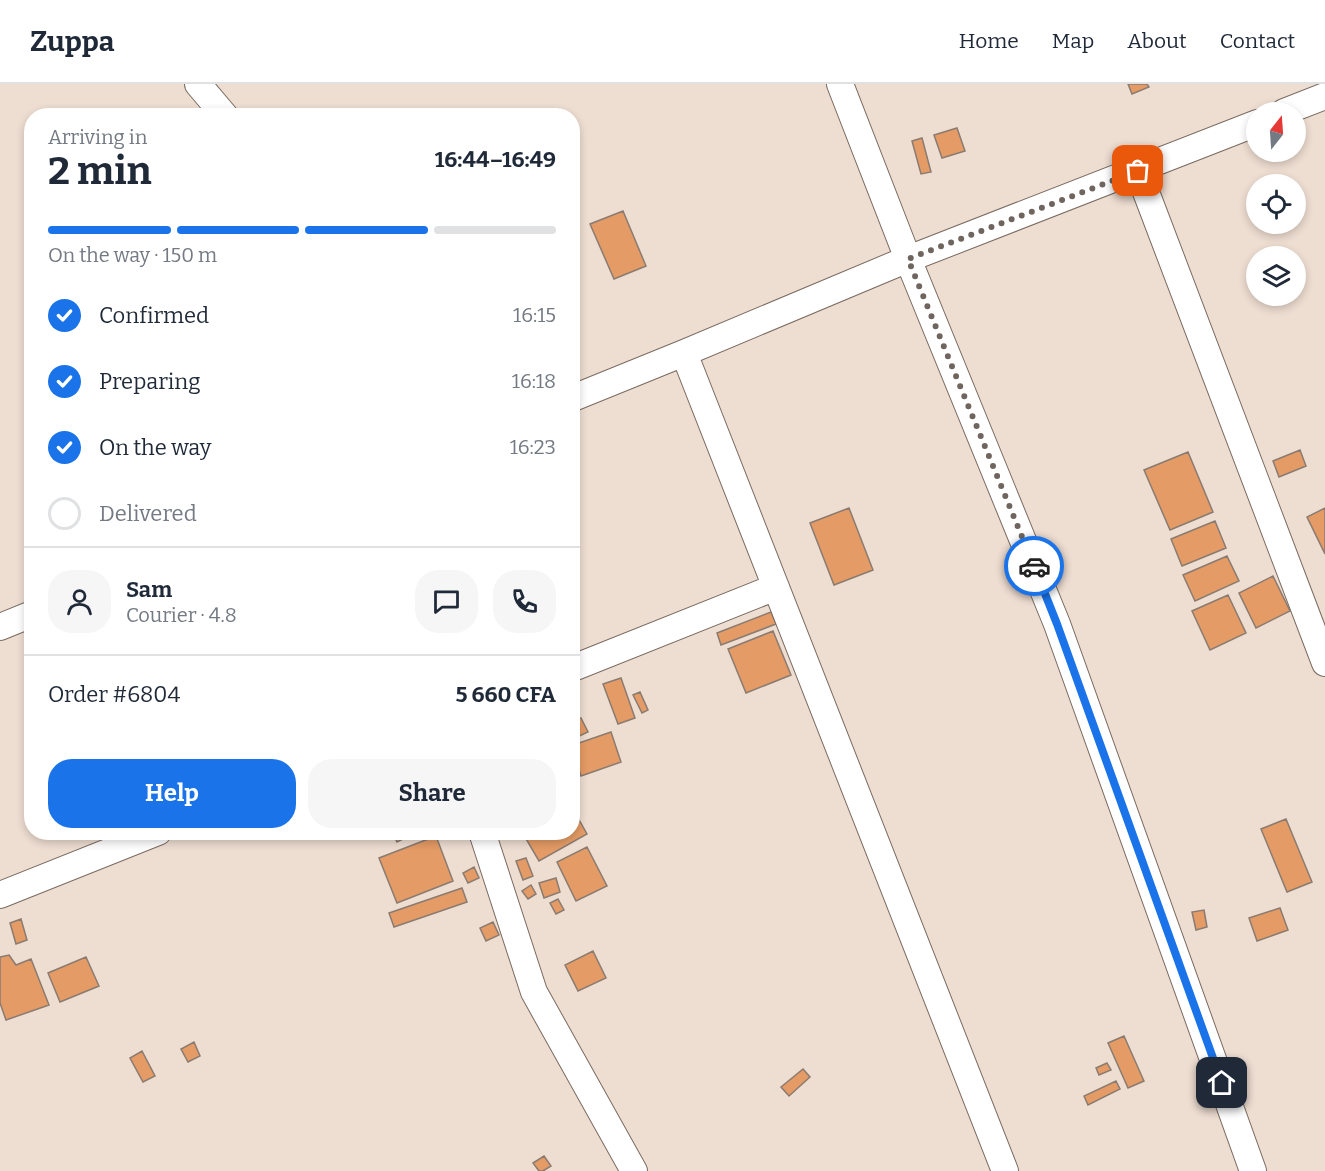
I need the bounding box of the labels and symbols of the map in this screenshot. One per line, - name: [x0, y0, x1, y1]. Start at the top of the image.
- north arrow: [1246, 102, 1306, 162]
- pin: [1112, 145, 1163, 196]
- courier: [1004, 536, 1064, 596]
- pin: [1196, 1057, 1247, 1108]

